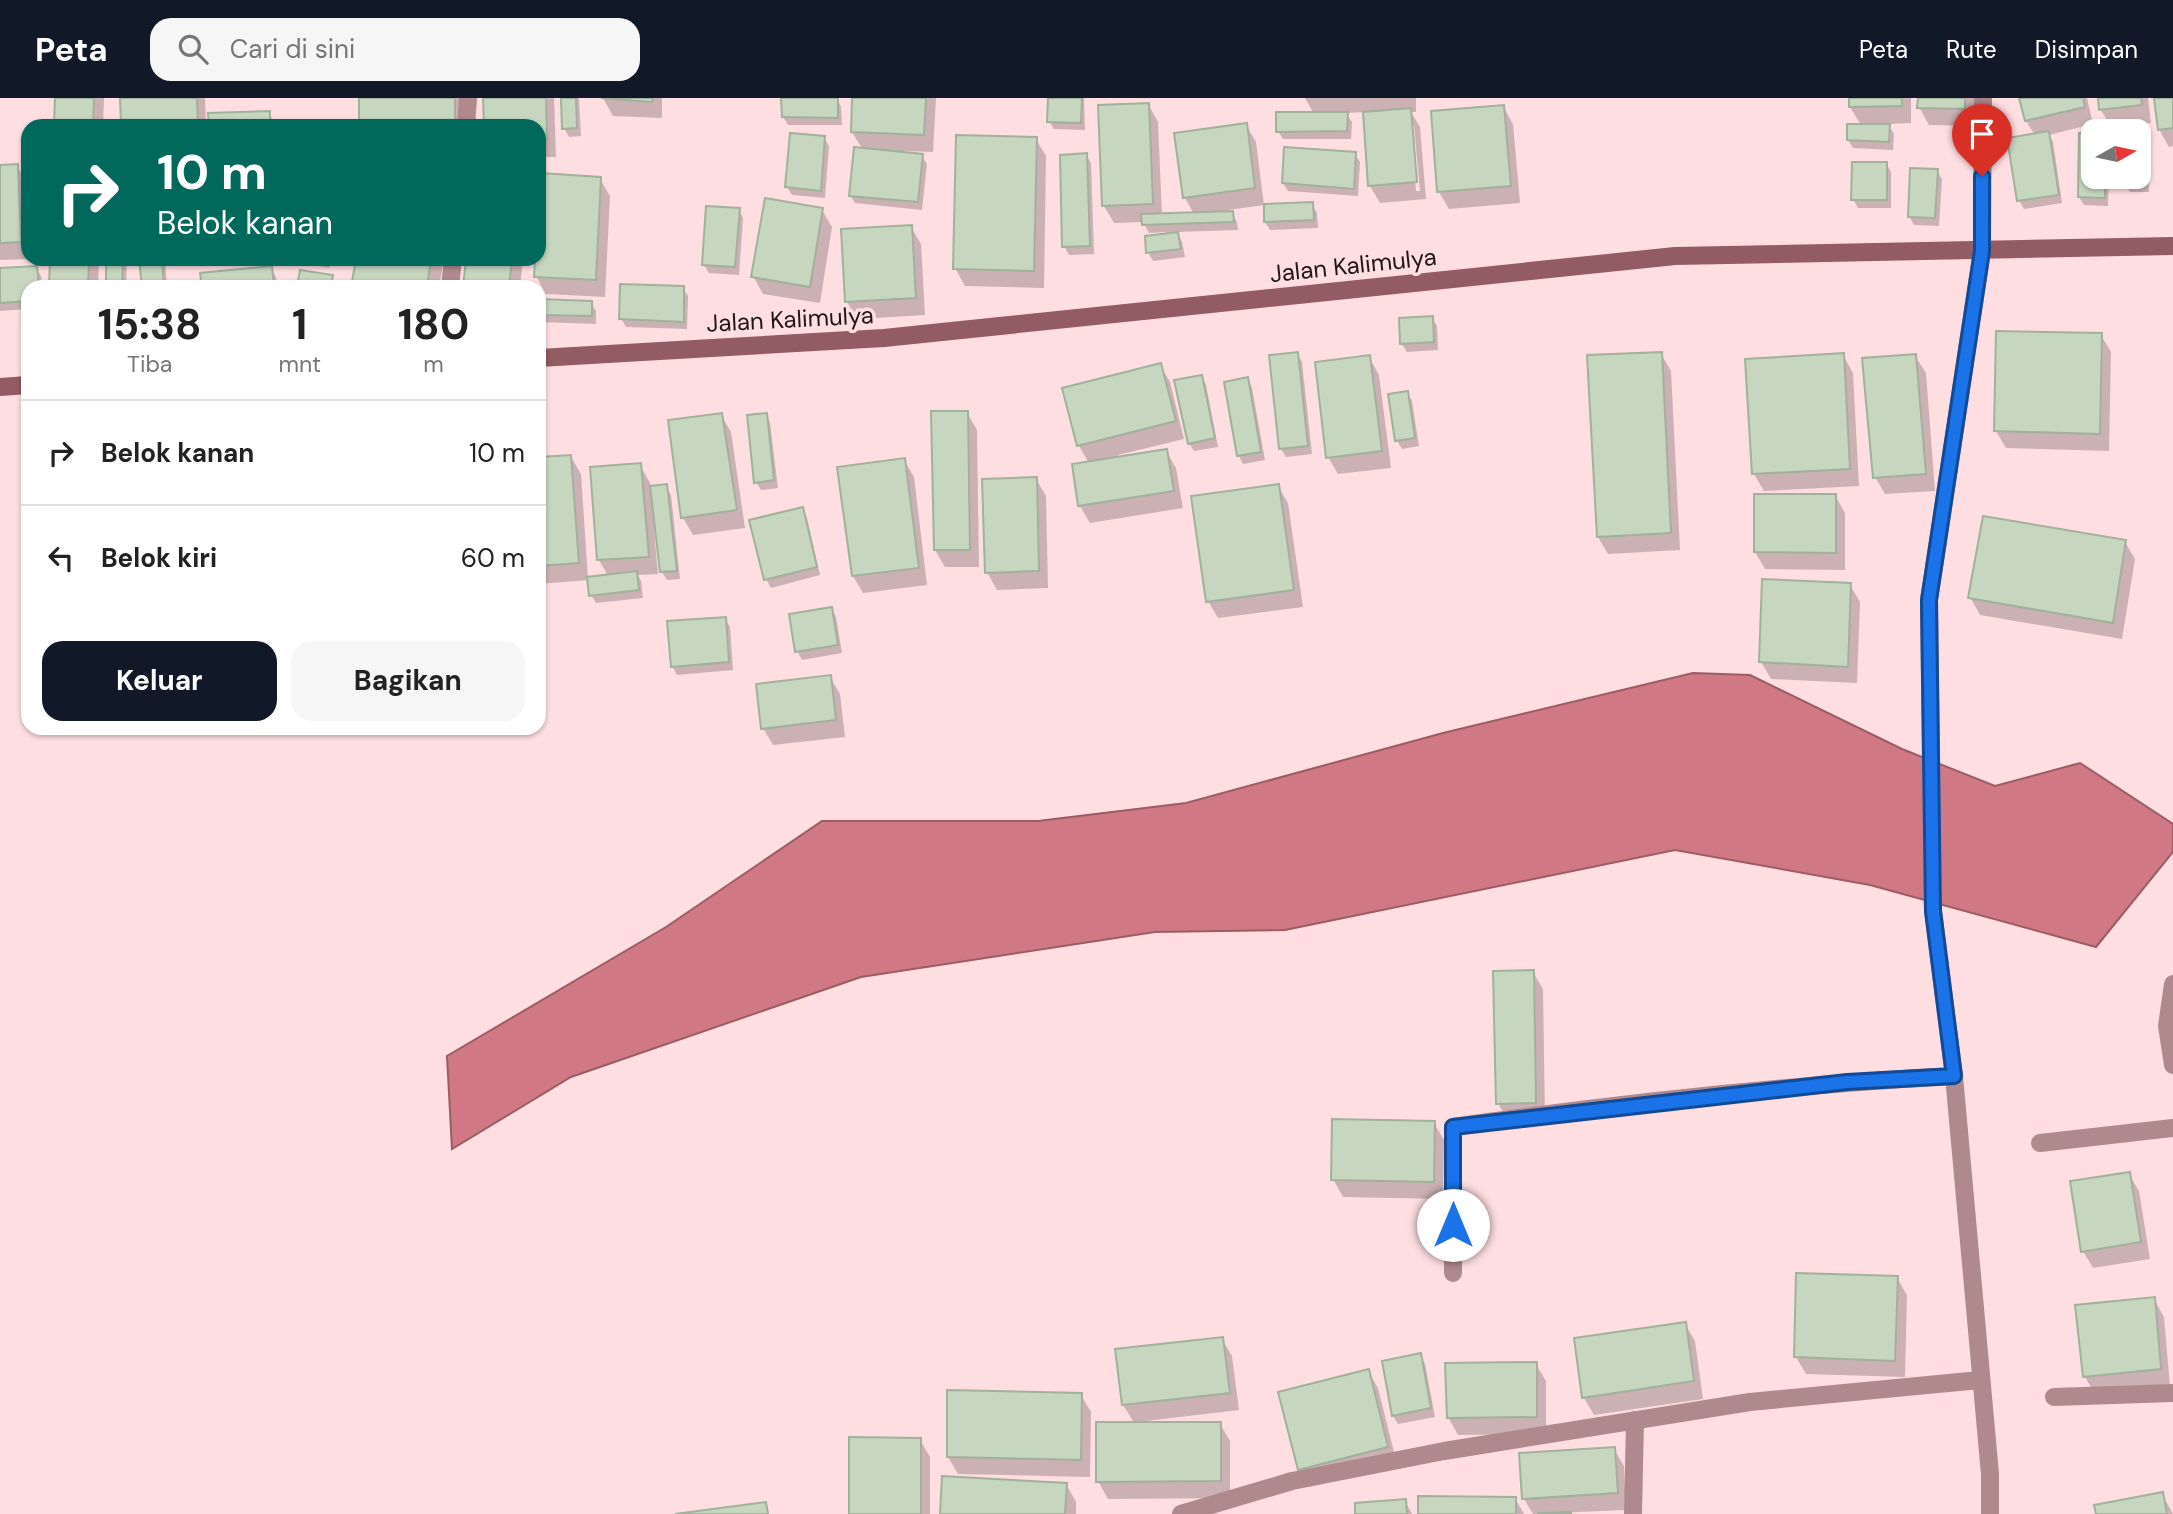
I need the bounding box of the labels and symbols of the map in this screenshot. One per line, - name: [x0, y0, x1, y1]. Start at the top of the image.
- pin: [1952, 104, 2012, 176]
- north arrow: [2081, 119, 2151, 189]
- street label: Jalan Kalimulya: [1268, 241, 1438, 289]
- street label: Jalan Kalimulya: [706, 299, 874, 339]
- position arrow: [1416, 1188, 1490, 1262]

